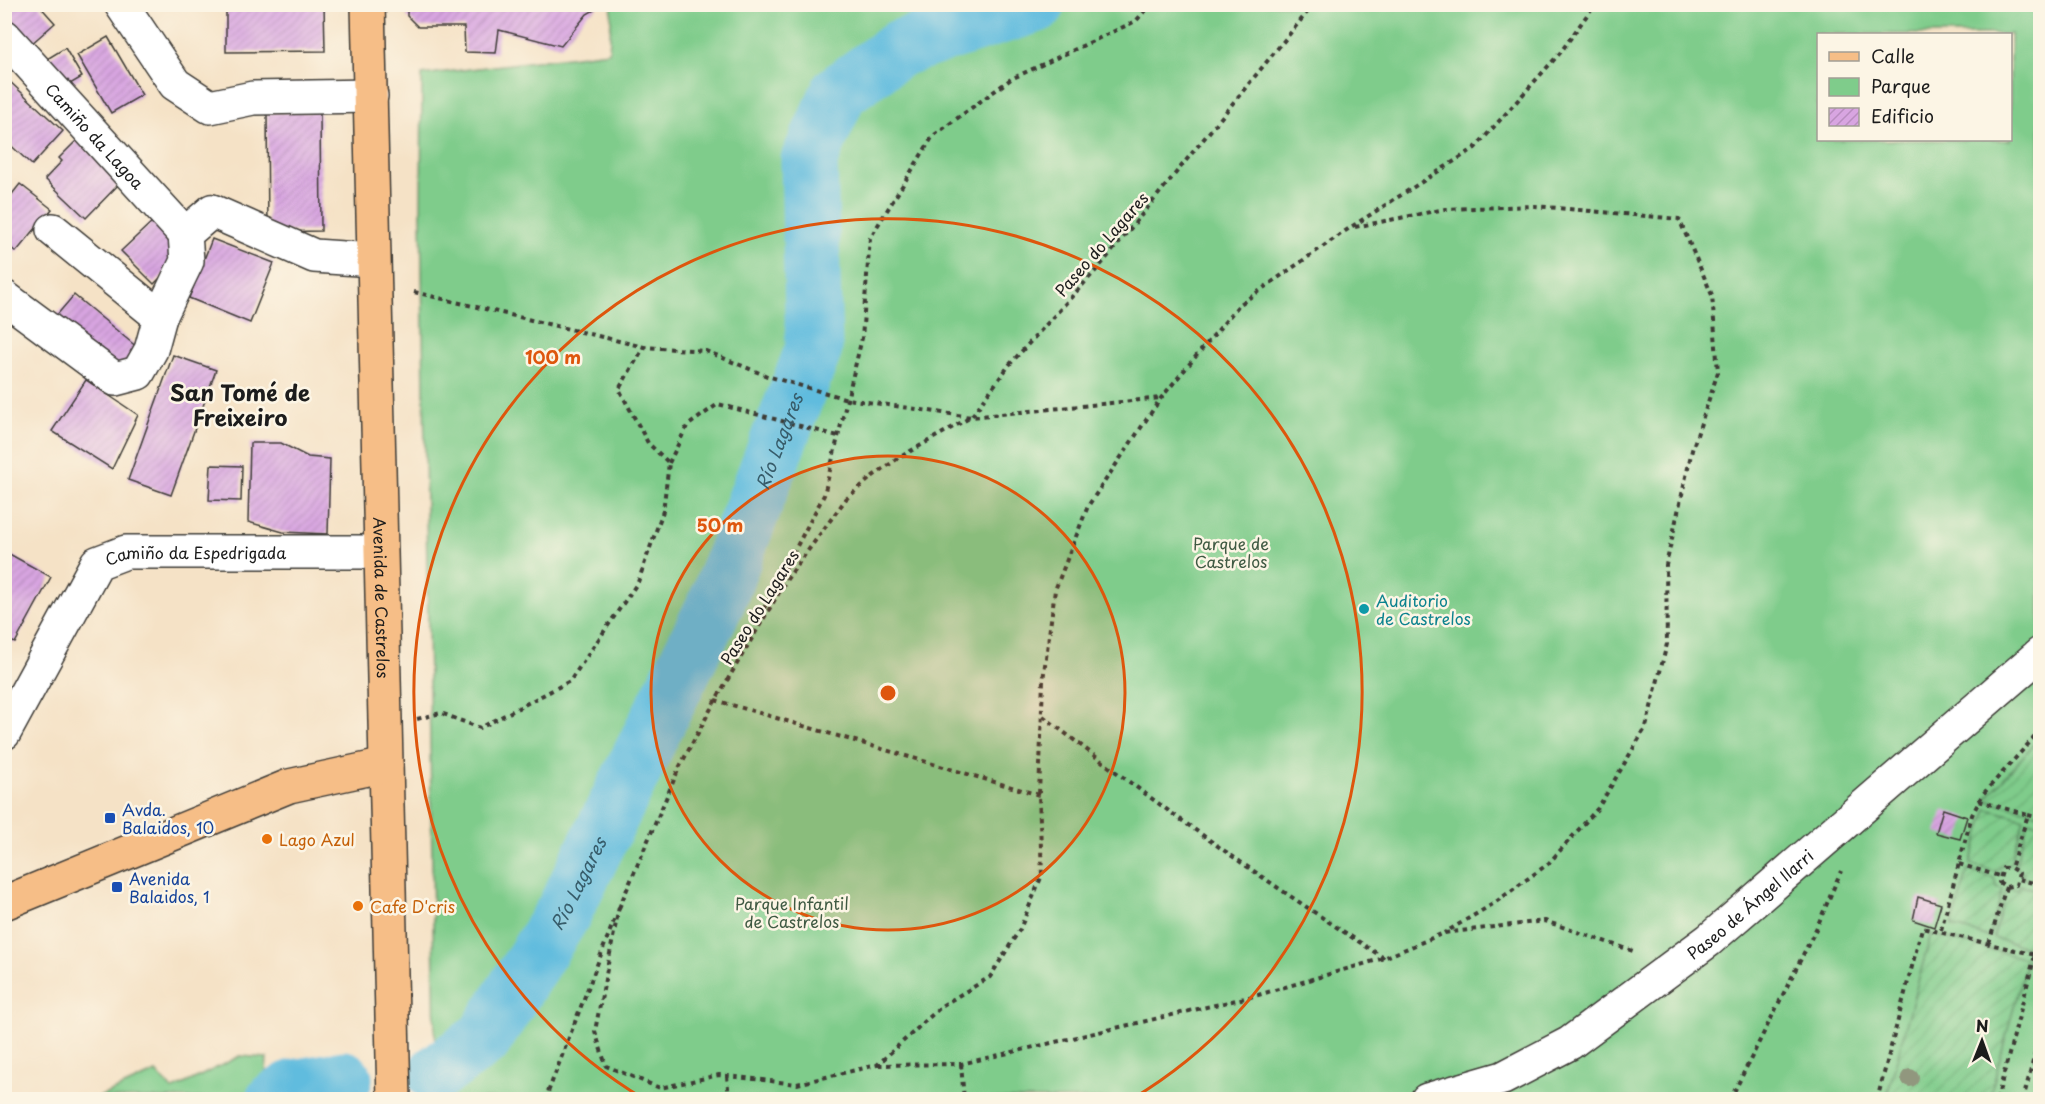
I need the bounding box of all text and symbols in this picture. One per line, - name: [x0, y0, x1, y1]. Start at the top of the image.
- legend: [1817, 33, 2012, 141]
- text: Calle: [1871, 42, 1915, 69]
- text: Parque: [1871, 72, 1931, 99]
- street label: Camiño da Lagoa: [40, 77, 150, 194]
- text: Edificio: [1871, 102, 1934, 129]
- street label: Paseo do Lagares: [1049, 186, 1153, 302]
- text: 100 m: [525, 343, 581, 370]
- district label: San Tomé de Freixeiro: [170, 375, 310, 433]
- water label: Río Lagares: [748, 388, 809, 493]
- text: 50 m: [697, 511, 743, 538]
- street label: Avenida de Castrelos: [368, 517, 396, 679]
- park label: Parque de Castrelos: [1193, 531, 1269, 573]
- street label: Camiño da Espedrigada: [101, 540, 286, 571]
- street label: Paseo do Lagares: [714, 545, 804, 669]
- place label: Auditorio de Castrelos: [1376, 588, 1471, 630]
- marker: Auditorio de Castrelos: [1357, 602, 1371, 616]
- centre of rings: [878, 683, 898, 703]
- place label: Avda. Balaidos, 10: [122, 797, 214, 839]
- marker: Avda. Balaidos, 10: [103, 811, 117, 825]
- place label: Lago Azul: [279, 827, 355, 851]
- water label: Río Lagares: [542, 831, 613, 935]
- marker: Lago Azul: [260, 832, 274, 846]
- street label: Paseo de Ángel Ilarri: [1682, 843, 1818, 965]
- place label: Avenida Balaidos, 1: [129, 866, 210, 908]
- marker: Avenida Balaidos, 1: [110, 880, 124, 894]
- park label: Parque Infantil de Castrelos: [735, 891, 849, 933]
- place label: Cafe D'cris: [370, 894, 455, 918]
- marker: Cafe D'cris: [351, 899, 365, 913]
- north arrow: [1952, 1011, 2012, 1071]
- text: N: [1976, 1013, 1989, 1037]

